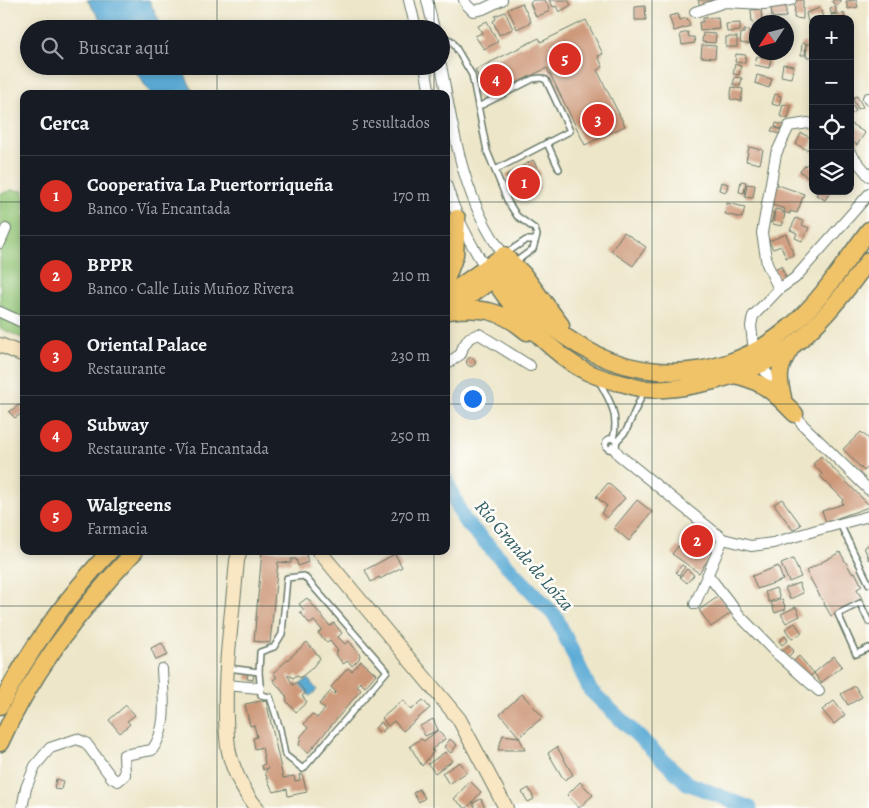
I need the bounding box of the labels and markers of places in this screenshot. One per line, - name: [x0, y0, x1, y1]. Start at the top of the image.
- pin: 5: [549, 40, 581, 78]
- pin: 4: [480, 61, 512, 99]
- pin: 3: [582, 101, 614, 139]
- pin: 1: [508, 164, 540, 202]
- pin: 2: [681, 522, 713, 560]

